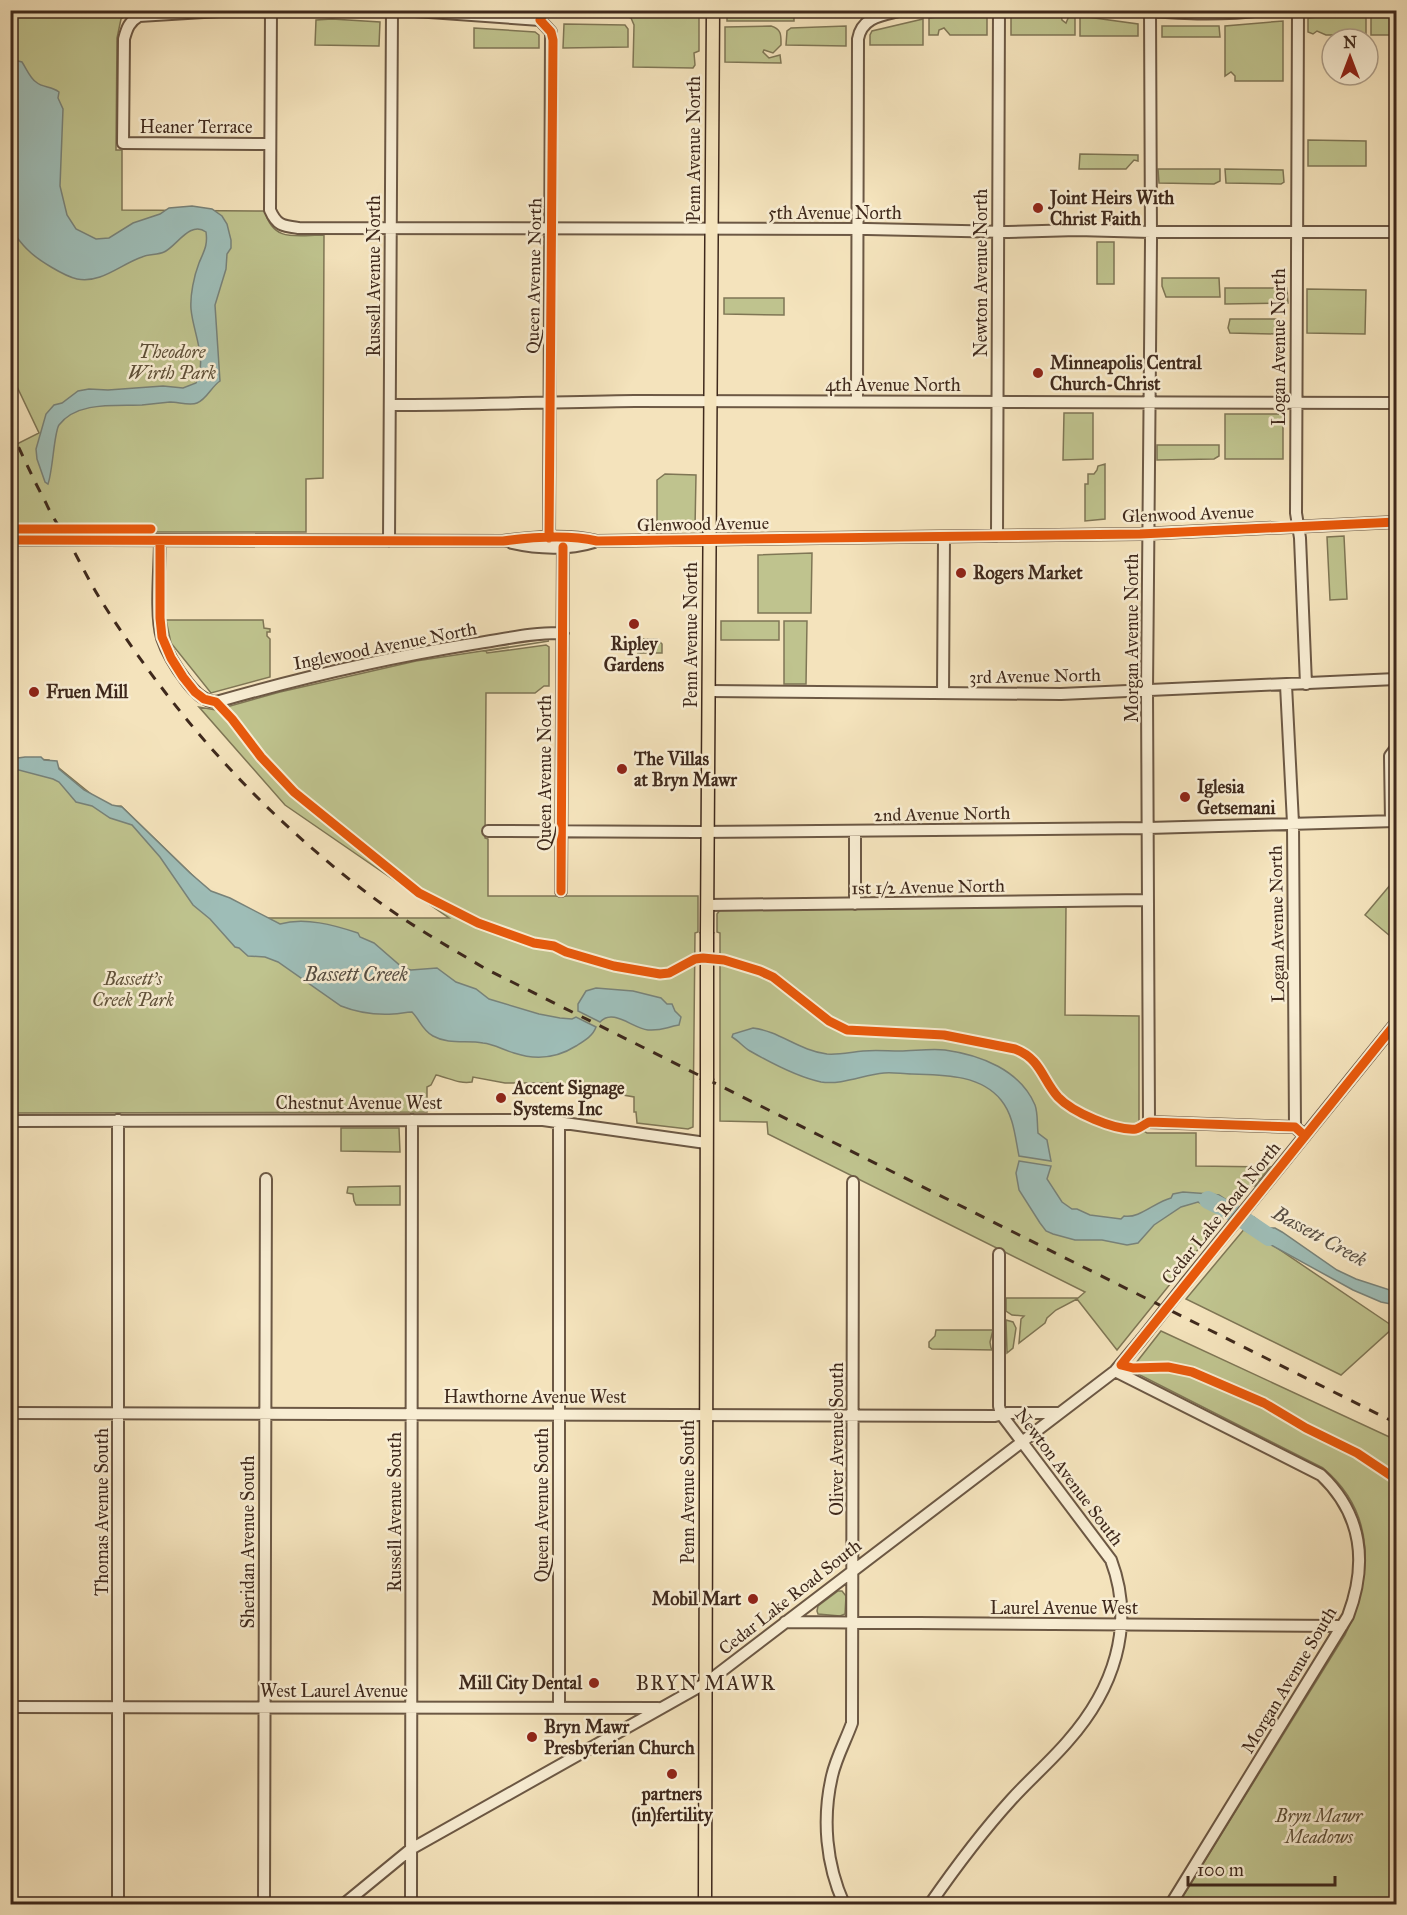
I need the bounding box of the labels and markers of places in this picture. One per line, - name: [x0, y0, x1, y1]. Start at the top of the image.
- place label: Joint Heirs With Christ Faith: [1048, 187, 1175, 230]
- marker: Joint Heirs With Christ Faith: [1031, 201, 1045, 215]
- place label: Minneapolis Central Church-Christ: [1050, 352, 1203, 395]
- marker: Minneapolis Central Church-Christ: [1031, 366, 1045, 380]
- place label: Rogers Market: [973, 562, 1083, 585]
- marker: Rogers Market: [954, 566, 968, 580]
- marker: Ripley Gardens: [627, 617, 641, 631]
- place label: Ripley Gardens: [604, 633, 665, 676]
- place label: Fruen Mill: [46, 681, 129, 703]
- marker: Fruen Mill: [27, 685, 41, 699]
- place label: The Villas at Bryn Mawr: [633, 748, 738, 792]
- marker: The Villas at Bryn Mawr: [615, 762, 629, 776]
- place label: Iglesia Getsemani: [1197, 776, 1277, 819]
- marker: Iglesia Getsemani: [1178, 790, 1192, 804]
- place label: Accent Signage Systems Inc: [512, 1077, 625, 1121]
- marker: Accent Signage Systems Inc: [494, 1091, 508, 1105]
- place label: Mobil Mart: [652, 1588, 742, 1610]
- marker: Mobil Mart: [746, 1592, 760, 1606]
- place label: Mill City Dental: [459, 1672, 583, 1695]
- marker: Mill City Dental: [587, 1676, 601, 1690]
- place label: Bryn Mawr Presbyterian Church: [544, 1716, 696, 1760]
- marker: Bryn Mawr Presbyterian Church: [525, 1730, 539, 1744]
- marker: partners (in)fertility: [665, 1767, 679, 1781]
- place label: partners (in)fertility: [632, 1783, 714, 1827]

